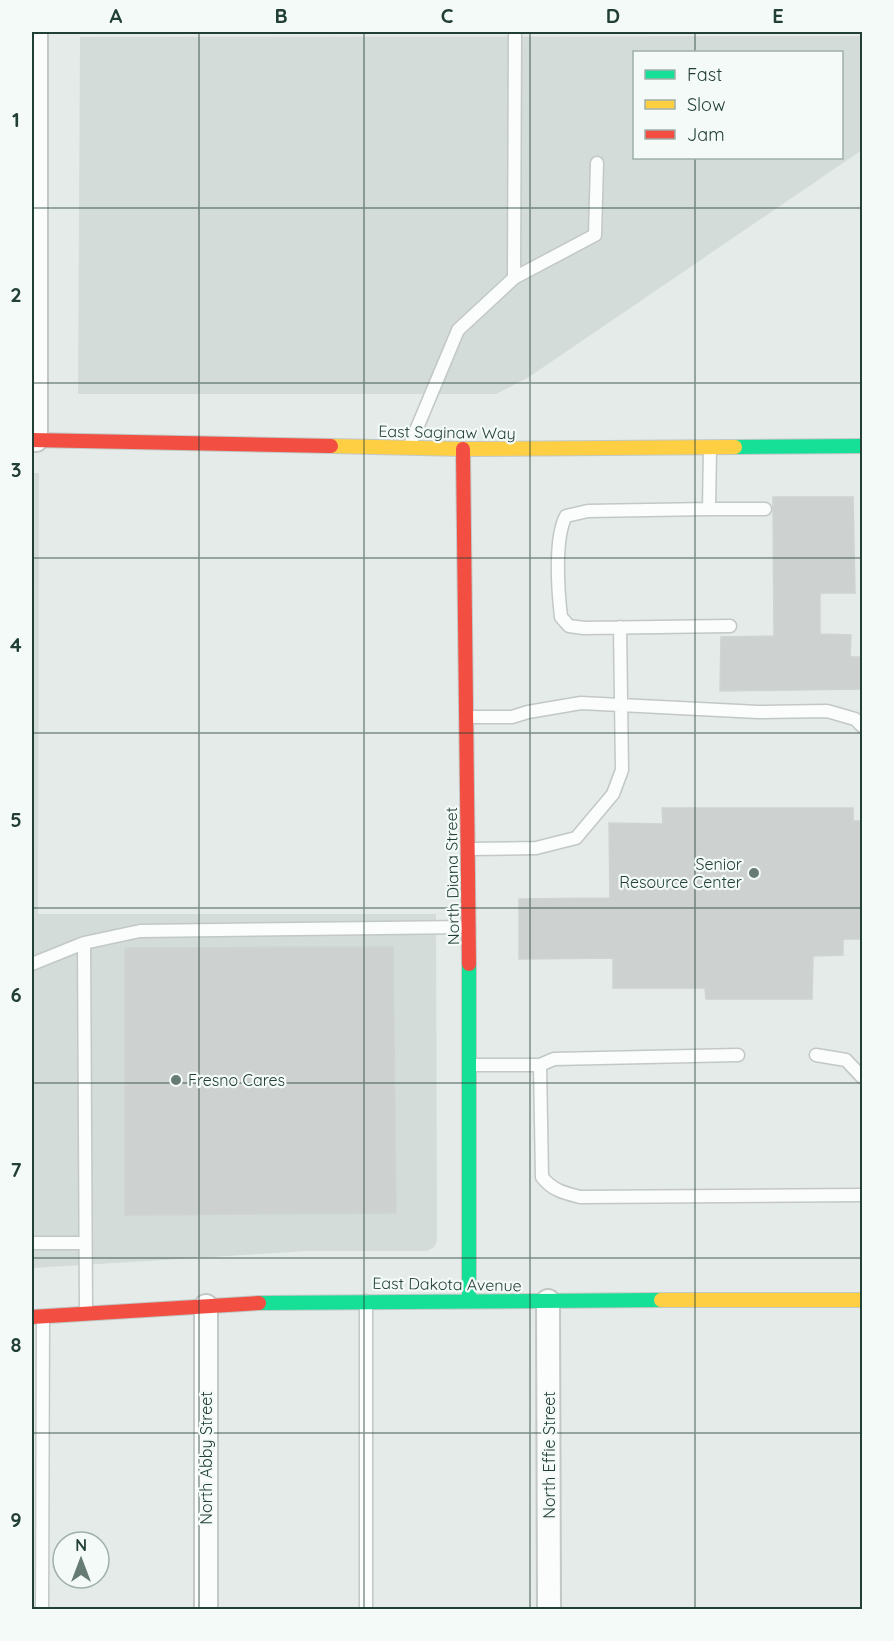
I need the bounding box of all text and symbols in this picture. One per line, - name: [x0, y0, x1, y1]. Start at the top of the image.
- text: A: [110, 3, 123, 28]
- text: B: [274, 3, 288, 28]
- text: C: [441, 3, 454, 28]
- text: D: [606, 3, 620, 28]
- text: E: [772, 3, 784, 28]
- legend: [633, 51, 843, 159]
- text: Fast: [687, 63, 722, 86]
- text: Slow: [687, 93, 725, 116]
- text: 1: [12, 107, 20, 132]
- text: Jam: [687, 123, 725, 146]
- text: 2: [10, 282, 22, 307]
- street label: East Saginaw Way: [378, 421, 516, 443]
- text: 3: [11, 457, 21, 482]
- text: 4: [10, 632, 22, 657]
- text: 5: [10, 807, 22, 832]
- street label: North Diana Street: [441, 807, 463, 945]
- place label: Senior Resource Center: [619, 854, 742, 892]
- marker: Senior Resource Center: [747, 866, 761, 880]
- text: 6: [10, 982, 22, 1007]
- place label: Fresno Cares: [188, 1070, 285, 1090]
- marker: Fresno Cares: [169, 1073, 183, 1087]
- text: 7: [11, 1157, 22, 1182]
- street label: East Dakota Avenue: [372, 1273, 522, 1295]
- text: 8: [11, 1332, 22, 1357]
- street label: North Abby Street: [196, 1391, 216, 1525]
- street label: North Effie Street: [539, 1391, 559, 1519]
- text: 9: [10, 1507, 22, 1532]
- north arrow: [51, 1530, 111, 1590]
- text: N: [75, 1535, 87, 1555]

